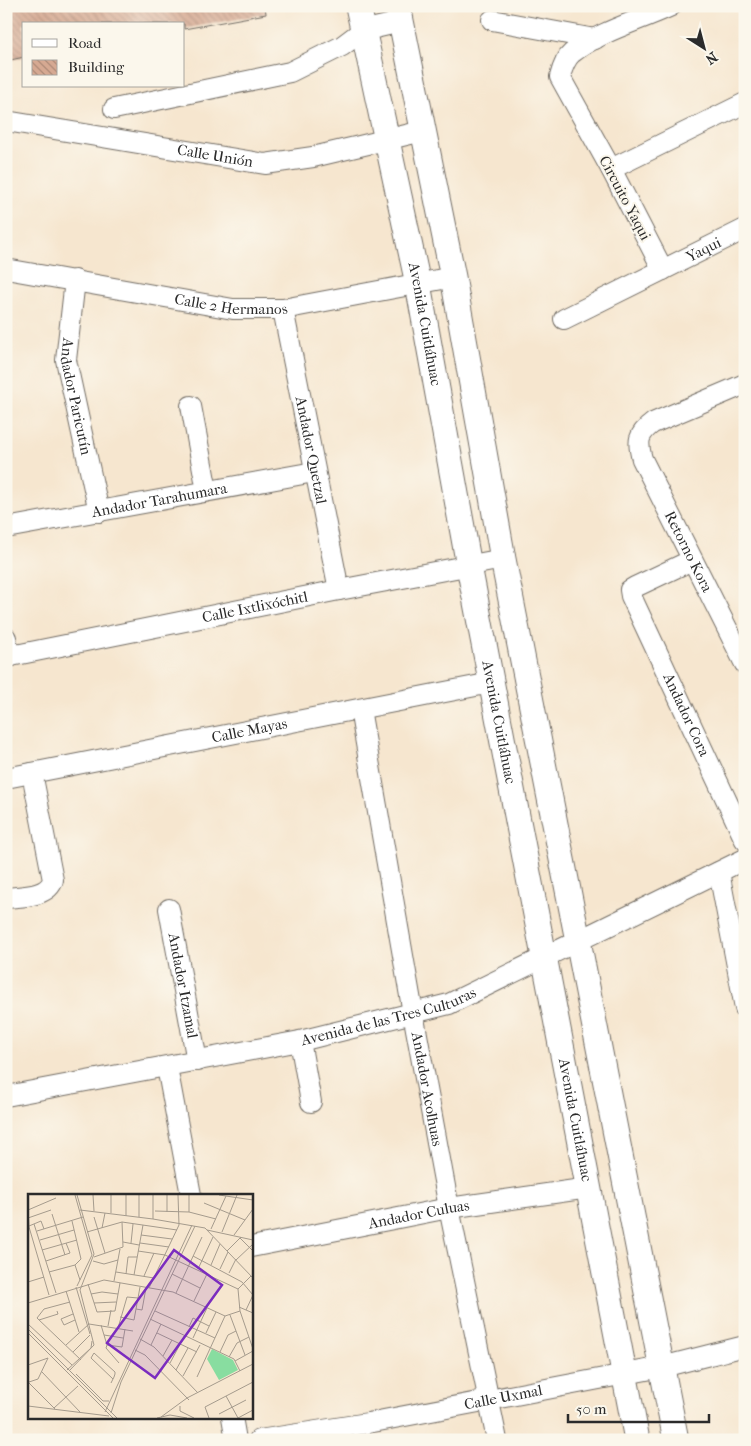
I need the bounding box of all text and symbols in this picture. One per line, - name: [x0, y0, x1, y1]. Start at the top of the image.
- legend: [22, 22, 185, 88]
- north arrow: [678, 22, 728, 72]
- text: Road: [68, 34, 102, 52]
- text: N: [702, 48, 721, 68]
- text: Building: [68, 58, 125, 76]
- street label: Calle Unión: [176, 141, 255, 171]
- street label: Circuito Yaqui: [595, 153, 655, 244]
- street label: Yaqui: [682, 233, 725, 266]
- street label: Avenida Cuitláhuac: [404, 260, 445, 387]
- street label: Calle 2 Hermanos: [173, 290, 289, 318]
- street label: Andador Paricutín: [56, 336, 95, 457]
- street label: Andador Quetzal: [291, 394, 331, 506]
- street label: Andador Tarahumara: [89, 479, 230, 521]
- street label: Retorno Kora: [661, 508, 717, 596]
- street label: Calle Ixtlixóchitl: [201, 587, 309, 626]
- street label: Avenida Cuitláhuac: [478, 658, 520, 786]
- street label: Andador Cora: [659, 669, 714, 760]
- street label: Calle Mayas: [210, 714, 289, 747]
- street label: Andador Itzamal: [164, 930, 202, 1040]
- street label: Avenida de las Tres Culturas: [298, 983, 479, 1050]
- street label: Andador Acolhuas: [407, 1029, 447, 1148]
- street label: Avenida Cuitláhuac: [555, 1056, 596, 1183]
- inset map: [28, 1194, 252, 1418]
- street label: Andador Culuas: [366, 1196, 471, 1233]
- street label: Calle Uxmal: [463, 1381, 544, 1413]
- scale bar: [568, 1391, 710, 1423]
- text: 50 m: [576, 1400, 607, 1418]

